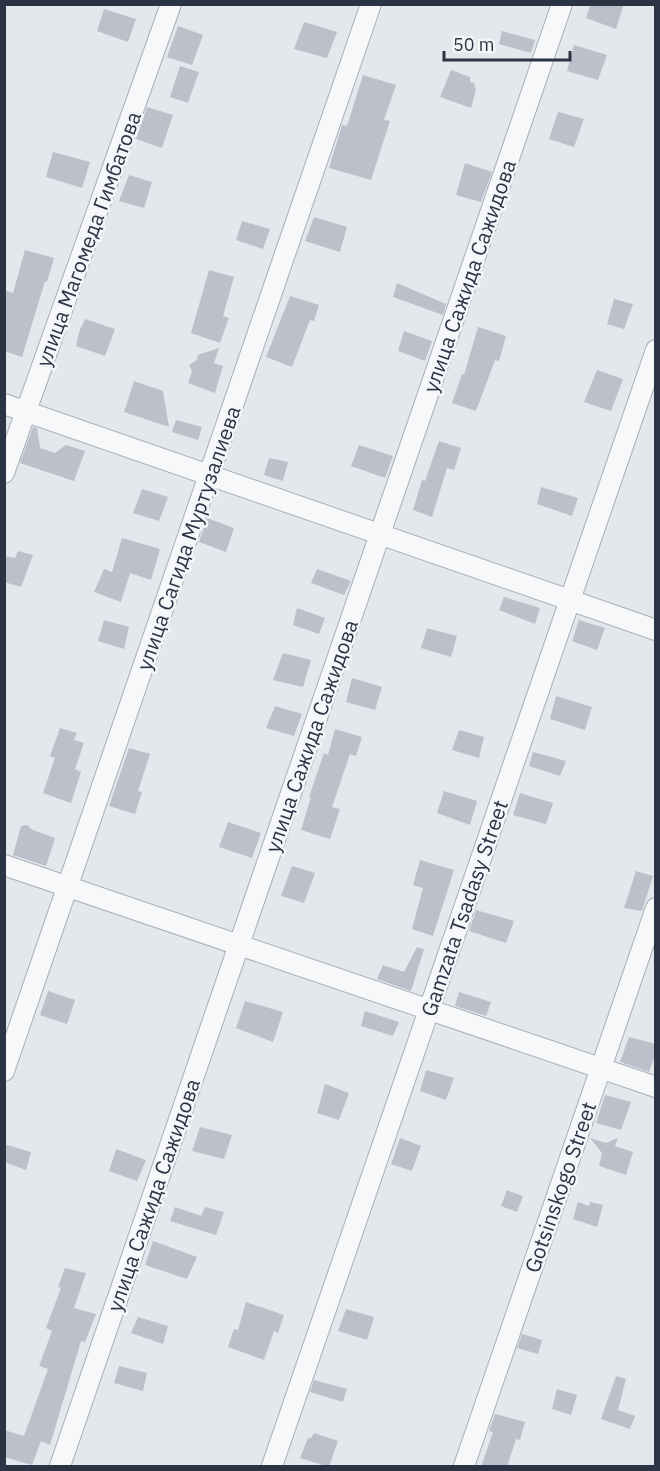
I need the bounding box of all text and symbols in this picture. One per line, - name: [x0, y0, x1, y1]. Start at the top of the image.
- scale bar: [444, 24, 570, 62]
- text: 50 m: [453, 33, 495, 56]
- street label: улица Магомеда Гимбатова: [29, 107, 147, 371]
- street label: улица Сажида Сажидова: [416, 156, 522, 396]
- street label: улица Сагида Муртузалиева: [130, 402, 246, 674]
- street label: улица Сажида Сажидова: [258, 616, 364, 856]
- street label: Gamzata Tsadasy Street: [414, 796, 514, 1020]
- street label: улица Сажида Сажидова: [100, 1075, 206, 1315]
- street label: Gotsinskogo Street: [518, 1098, 602, 1276]

